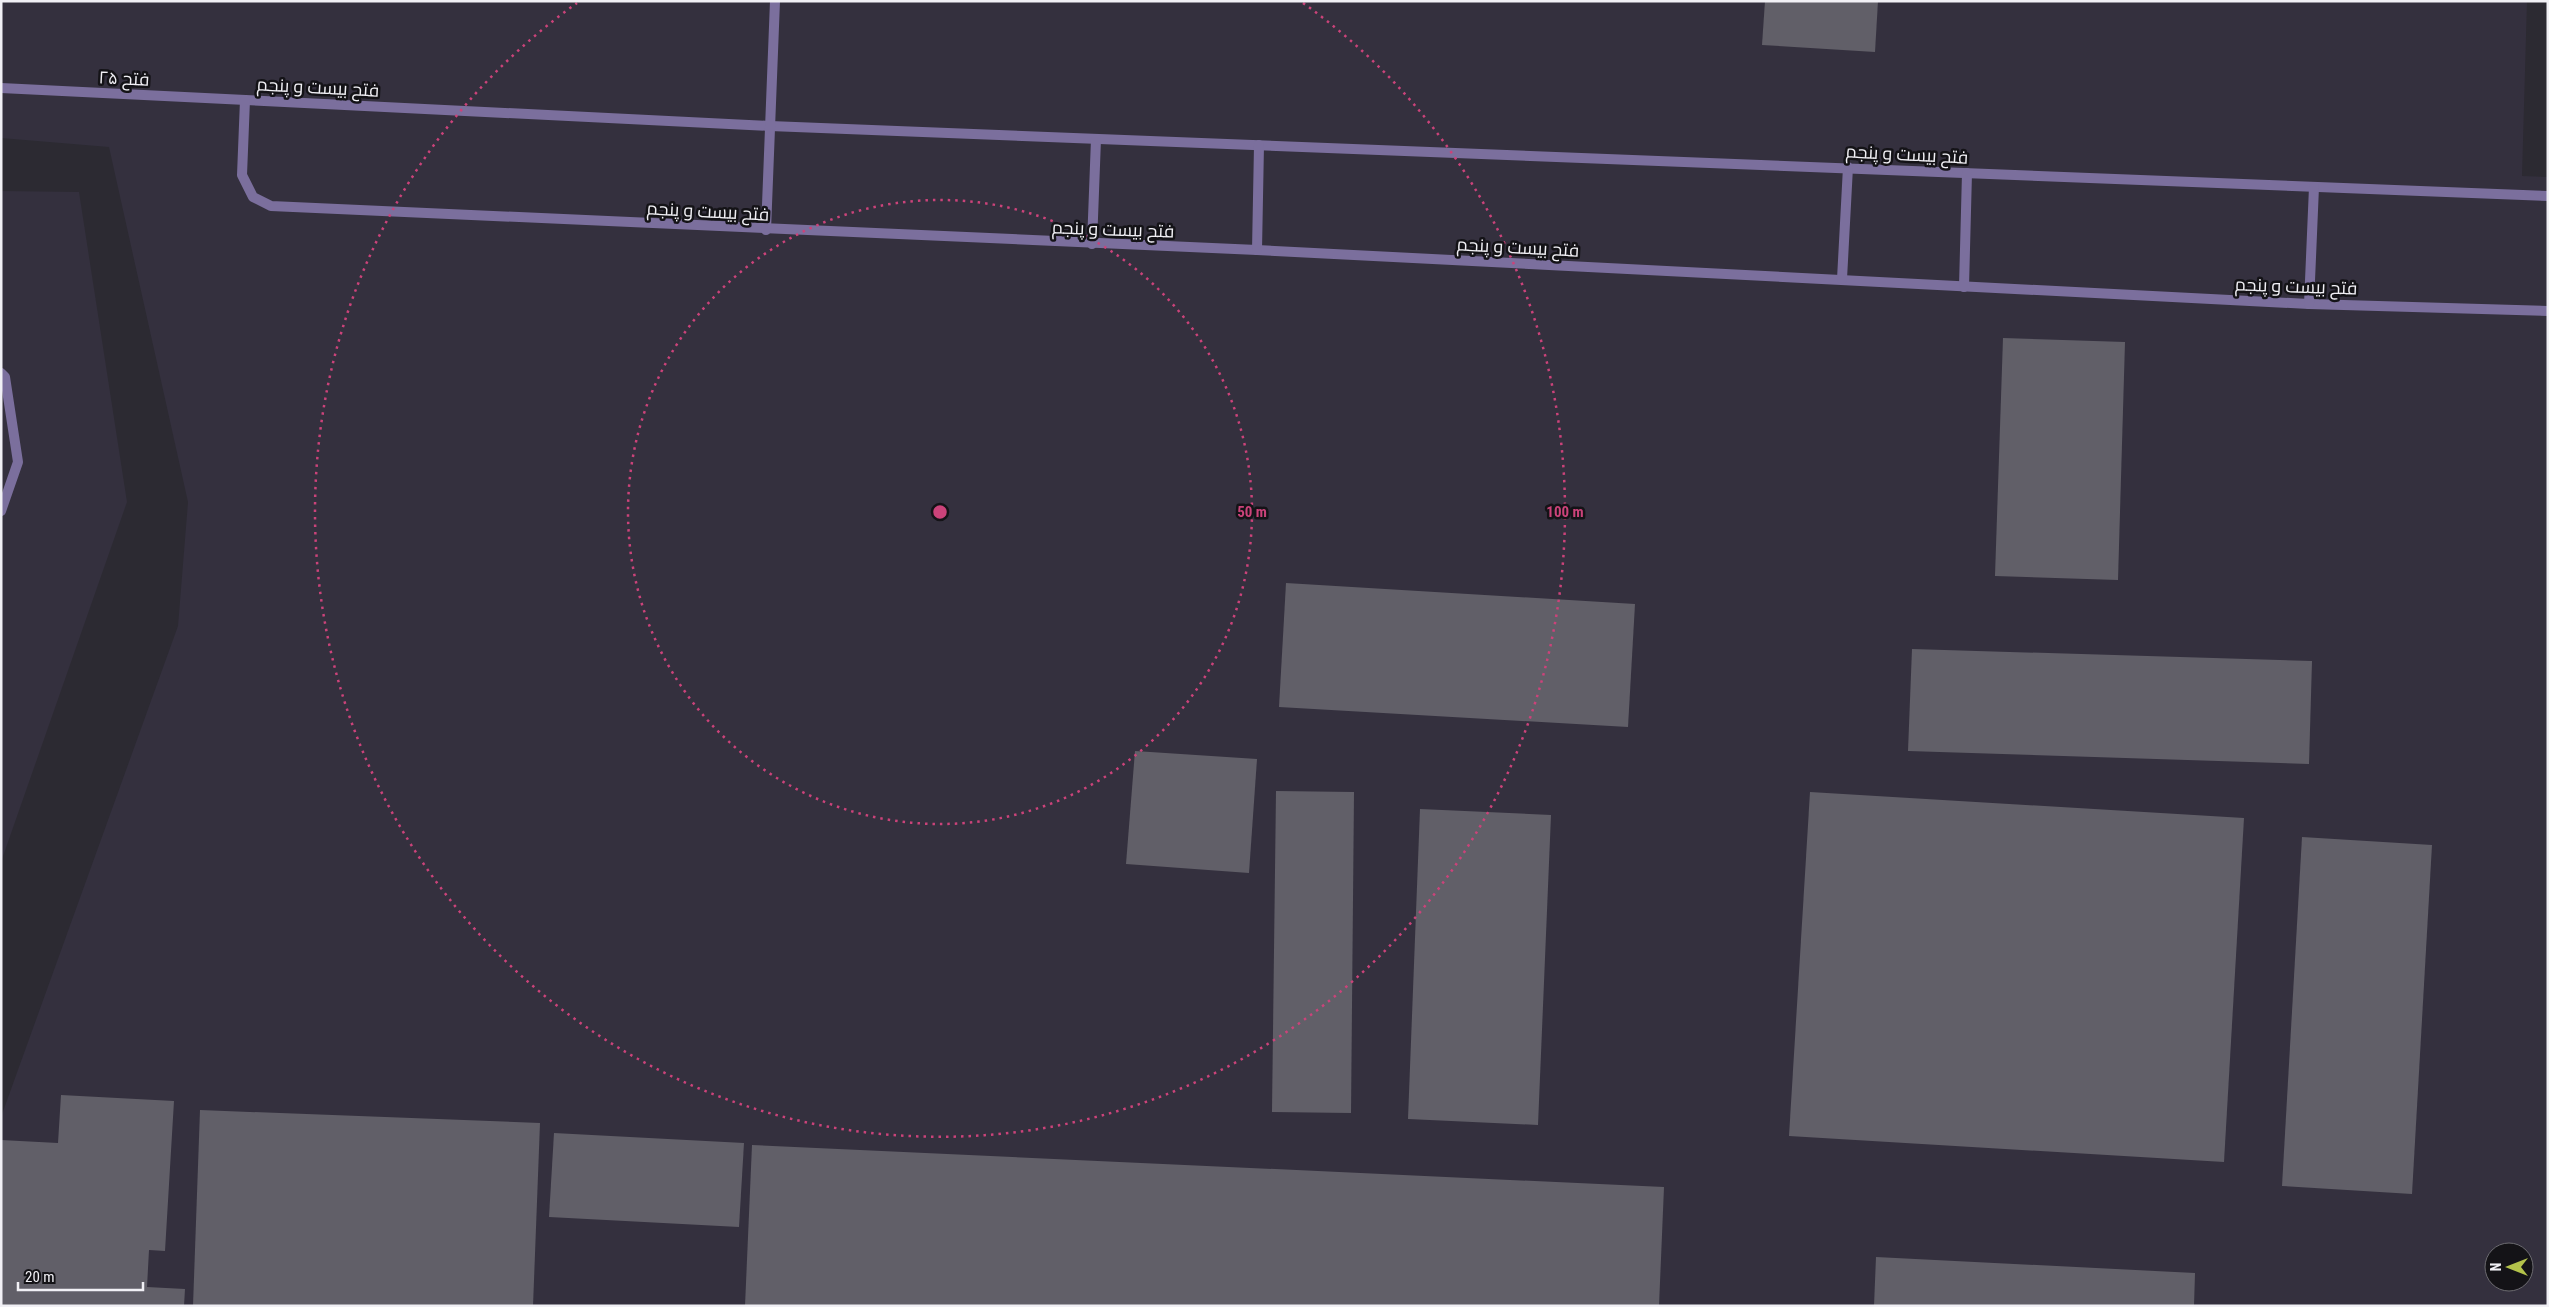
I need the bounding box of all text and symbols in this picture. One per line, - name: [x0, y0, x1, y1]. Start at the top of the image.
- street label: فتح ۲۵: [98, 66, 150, 92]
- street label: فتح بیست و پنجم: [256, 73, 380, 103]
- street label: فتح بیست و پنجم: [1845, 140, 1969, 170]
- street label: فتح بیست و پنجم: [646, 197, 770, 227]
- street label: فتح بیست و پنجم: [1051, 216, 1175, 244]
- street label: فتح بیست و پنجم: [1456, 233, 1580, 263]
- street label: فتح بیست و پنجم: [2234, 273, 2358, 301]
- centre of rings: [931, 503, 949, 521]
- text: 50 m: [1237, 503, 1267, 521]
- text: 100 m: [1546, 503, 1584, 521]
- north arrow: [2484, 1242, 2534, 1292]
- scale bar: [18, 1260, 142, 1292]
- text: N: [2488, 1263, 2504, 1271]
- text: 20 m: [25, 1268, 55, 1286]

